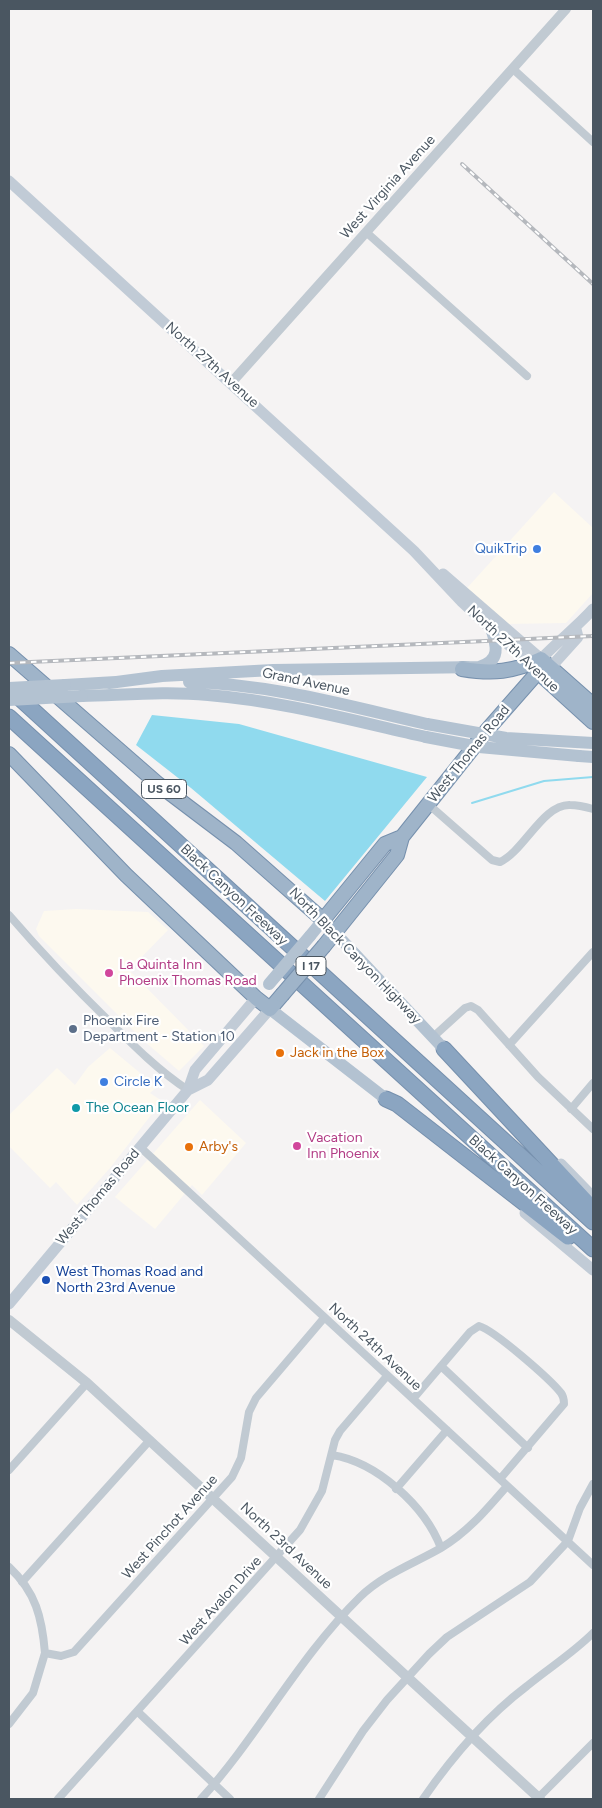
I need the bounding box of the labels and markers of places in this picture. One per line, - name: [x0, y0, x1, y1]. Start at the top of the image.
- place label: QuikTrip: [475, 541, 527, 557]
- marker: QuikTrip: [531, 543, 543, 555]
- place label: La Quinta Inn Phoenix Thomas Road: [119, 957, 257, 990]
- marker: La Quinta Inn Phoenix Thomas Road: [103, 967, 115, 979]
- place label: Phoenix Fire Department - Station 10: [83, 1013, 235, 1046]
- marker: Phoenix Fire Department - Station 10: [67, 1023, 79, 1035]
- place label: Jack in the Box: [290, 1045, 384, 1061]
- marker: Jack in the Box: [274, 1047, 286, 1059]
- place label: Circle K: [114, 1074, 162, 1090]
- marker: Circle K: [98, 1076, 110, 1088]
- place label: The Ocean Floor: [86, 1100, 189, 1116]
- marker: The Ocean Floor: [70, 1102, 82, 1114]
- place label: Vacation Inn Phoenix: [307, 1130, 379, 1162]
- place label: Arby's: [199, 1139, 238, 1155]
- marker: Vacation Inn Phoenix: [291, 1140, 303, 1152]
- marker: Arby's: [183, 1141, 195, 1153]
- place label: West Thomas Road and North 23rd Avenue: [56, 1264, 203, 1296]
- marker: West Thomas Road and North 23rd Avenue: [40, 1274, 52, 1286]

